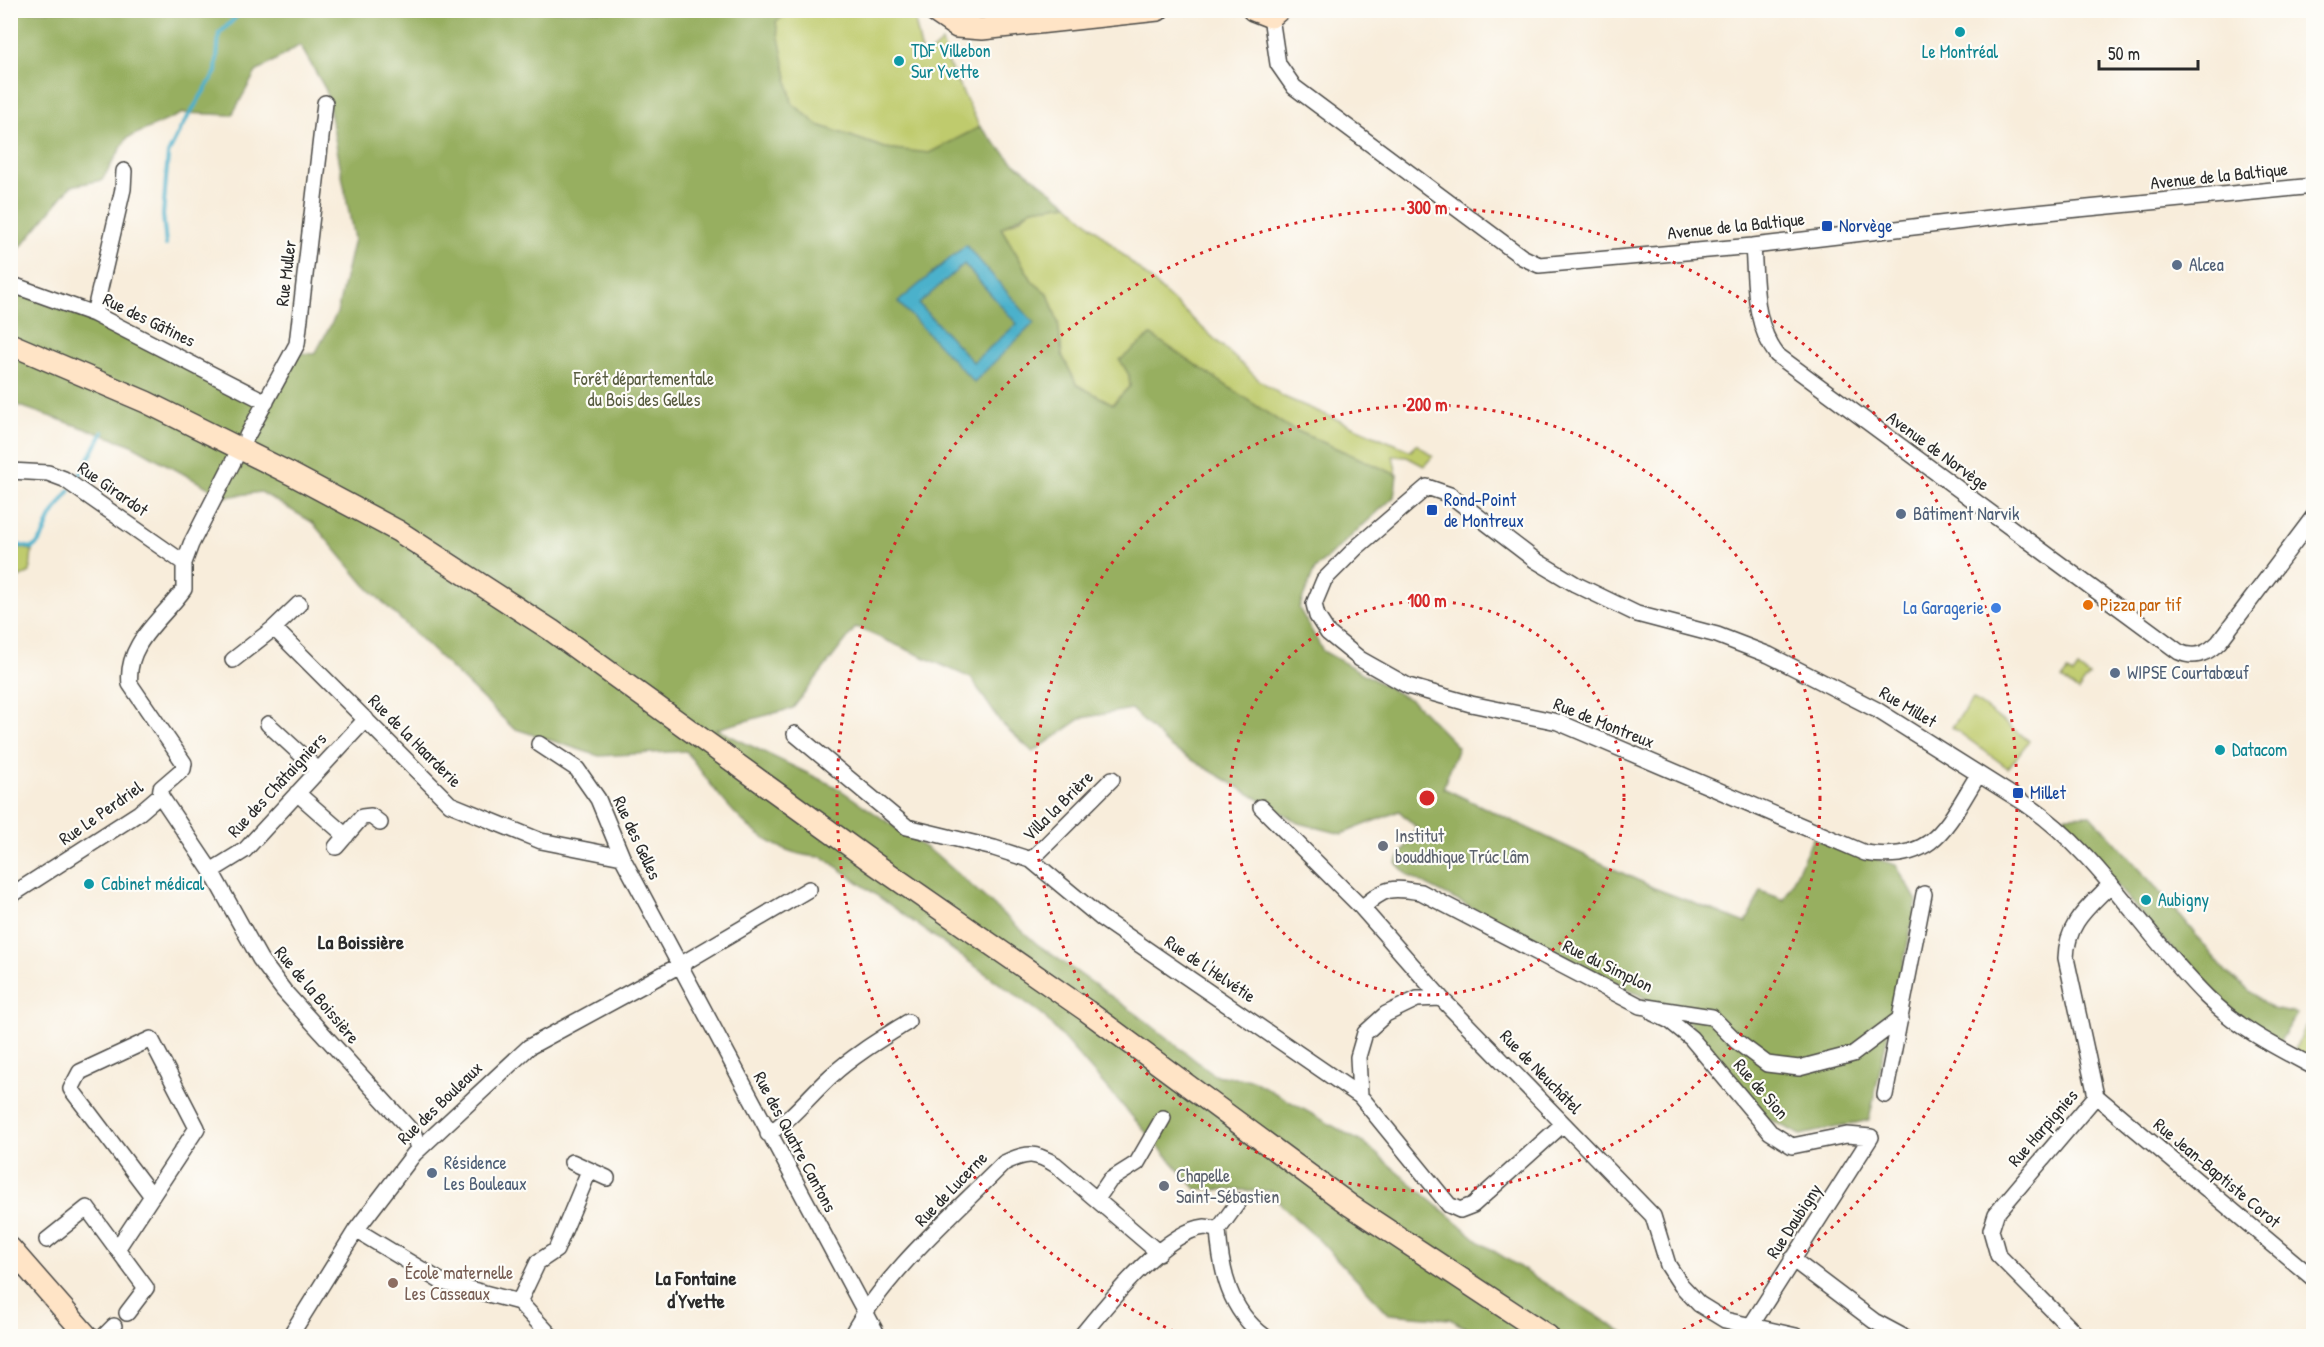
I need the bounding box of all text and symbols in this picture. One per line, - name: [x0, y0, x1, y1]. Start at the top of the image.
- marker: Le Montréal: [1953, 25, 1967, 39]
- scale bar: [2099, 33, 2198, 71]
- place label: TDF Villebon Sur Yvette: [911, 38, 991, 84]
- place label: Le Montréal: [1922, 39, 1998, 64]
- text: 50 m: [2108, 41, 2140, 66]
- marker: TDF Villebon Sur Yvette: [892, 54, 906, 68]
- street label: Avenue de la Baltique: [2149, 156, 2289, 195]
- text: 300 m: [1407, 195, 1447, 220]
- street label: Avenue de la Baltique: [1666, 206, 1806, 245]
- place label: Norvège: [1839, 213, 1892, 238]
- marker: Norvège: [1820, 219, 1834, 233]
- street label: Rue Muller: [269, 238, 302, 307]
- place label: Alcea: [2189, 252, 2224, 277]
- marker: Alcea: [2170, 258, 2184, 272]
- street label: Rue des Gâtines: [99, 286, 200, 353]
- park label: Forêt départementale du Bois des Gelles: [573, 366, 714, 412]
- text: 200 m: [1407, 392, 1447, 417]
- street label: Avenue de Norvège: [1882, 405, 1995, 496]
- street label: Rue Girardot: [73, 455, 154, 522]
- place label: Rond-Point de Montreux: [1444, 487, 1524, 533]
- place label: Bâtiment Narvik: [1913, 501, 2020, 526]
- marker: Rond-Point de Montreux: [1425, 503, 1439, 517]
- marker: Bâtiment Narvik: [1894, 507, 1908, 521]
- text: 100 m: [1407, 588, 1447, 613]
- place label: Pizza par tif: [2100, 592, 2182, 617]
- place label: La Garagerie: [1903, 595, 1984, 620]
- marker: Pizza par tif: [2081, 598, 2095, 612]
- marker: La Garagerie: [1989, 601, 2003, 615]
- place label: WIPSE Courtabœuf: [2127, 660, 2250, 685]
- marker: WIPSE Courtabœuf: [2108, 666, 2122, 680]
- street label: Rue Millet: [1875, 680, 1942, 734]
- street label: Rue de la Haarderie: [363, 688, 468, 793]
- street label: Rue de Montreux: [1550, 691, 1658, 754]
- street label: Rue des Châtaigniers: [221, 727, 332, 843]
- place label: Datacom: [2232, 737, 2287, 762]
- marker: Datacom: [2213, 743, 2227, 757]
- street label: Villa la Brière: [1017, 765, 1098, 846]
- street label: Rue Le Perdriel: [54, 774, 148, 851]
- place label: Millet: [2030, 780, 2067, 805]
- marker: Millet: [2011, 786, 2025, 800]
- centre of rings: [1417, 788, 1437, 808]
- street label: Rue des Gelles: [607, 792, 668, 884]
- place label: Institut bouddhique Trúc Lâm: [1395, 823, 1529, 869]
- marker: Institut bouddhique Trúc Lâm: [1376, 839, 1390, 853]
- place label: Cabinet médical: [101, 871, 204, 896]
- marker: Cabinet médical: [82, 877, 96, 891]
- place label: Aubigny: [2158, 887, 2210, 912]
- marker: Aubigny: [2139, 893, 2153, 907]
- district label: La Boissière: [318, 928, 404, 955]
- street label: Rue de l'Helvétie: [1160, 929, 1261, 1008]
- street label: Rue du Simplon: [1559, 933, 1657, 998]
- street label: Rue de la Boissière: [269, 940, 366, 1049]
- street label: Rue de Neuchâtel: [1495, 1024, 1588, 1120]
- street label: Rue de Sion: [1728, 1053, 1795, 1124]
- street label: Rue des Bouleaux: [391, 1056, 488, 1150]
- street label: Rue des Quatre Cantons: [748, 1067, 843, 1217]
- street label: Rue Harpignies: [2002, 1084, 2083, 1172]
- street label: Rue Jean-Baptiste Corot: [2148, 1112, 2287, 1234]
- street label: Rue de Lucerne: [909, 1146, 993, 1232]
- place label: Résidence Les Bouleaux: [444, 1150, 527, 1196]
- place label: Chapelle Saint-Sébastien: [1176, 1163, 1279, 1209]
- marker: Résidence Les Bouleaux: [425, 1166, 439, 1180]
- street label: Rue Daubigny: [1760, 1178, 1827, 1263]
- marker: Chapelle Saint-Sébastien: [1157, 1179, 1171, 1193]
- place label: École maternelle Les Casseaux: [405, 1260, 513, 1306]
- district label: La Fontaine d'Yvette: [656, 1264, 736, 1314]
- marker: École maternelle Les Casseaux: [386, 1276, 400, 1290]

